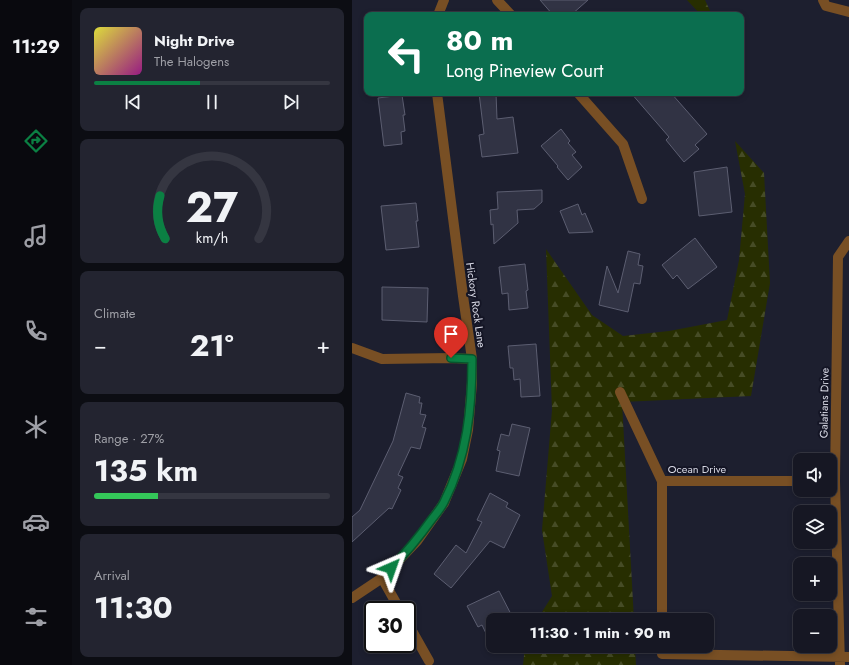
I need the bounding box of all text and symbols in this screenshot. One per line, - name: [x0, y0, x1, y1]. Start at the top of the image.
- text: 80 m: [446, 20, 513, 61]
- icon: left: [380, 28, 432, 80]
- text: Night Drive: [154, 30, 235, 52]
- text: 11:29: [12, 34, 60, 60]
- text: The Halogens: [154, 52, 229, 71]
- text: Long Pineview Court: [446, 58, 603, 84]
- icon: previous: [122, 91, 144, 113]
- icon: pause: [201, 91, 223, 113]
- icon: next: [280, 91, 302, 113]
- icon: directions: [22, 127, 50, 155]
- text: 27: [186, 177, 238, 238]
- icon: music: [22, 222, 50, 250]
- text: km/h: [196, 228, 228, 248]
- street label: Hickory Rock Lane: [462, 261, 490, 349]
- text: Climate: [94, 304, 135, 323]
- icon: phone: [22, 317, 50, 345]
- pin: [434, 317, 468, 358]
- icon: arrive: [440, 323, 462, 345]
- text: 21°: [190, 324, 234, 367]
- text: −: [94, 329, 107, 361]
- text: +: [316, 329, 330, 361]
- street label: Galatians Drive: [815, 367, 833, 438]
- icon: climate: [22, 413, 50, 441]
- text: Range · 27%: [94, 429, 164, 448]
- text: 135 km: [94, 449, 198, 492]
- map controls: [793, 453, 837, 653]
- button: sound: [793, 453, 837, 497]
- street label: Ocean Drive: [668, 461, 727, 477]
- button: layers: [793, 505, 837, 549]
- icon: car: [22, 508, 50, 536]
- position arrow: [370, 547, 412, 589]
- button: +: [793, 557, 837, 601]
- text: Arrival: [94, 566, 130, 585]
- text: 11:30: [94, 586, 173, 629]
- speed limit sign: 30: [364, 601, 416, 653]
- icon: filters: [22, 603, 50, 631]
- button: −: [793, 609, 837, 653]
- text: 11:30 · 1 min · 90 m: [530, 622, 670, 644]

